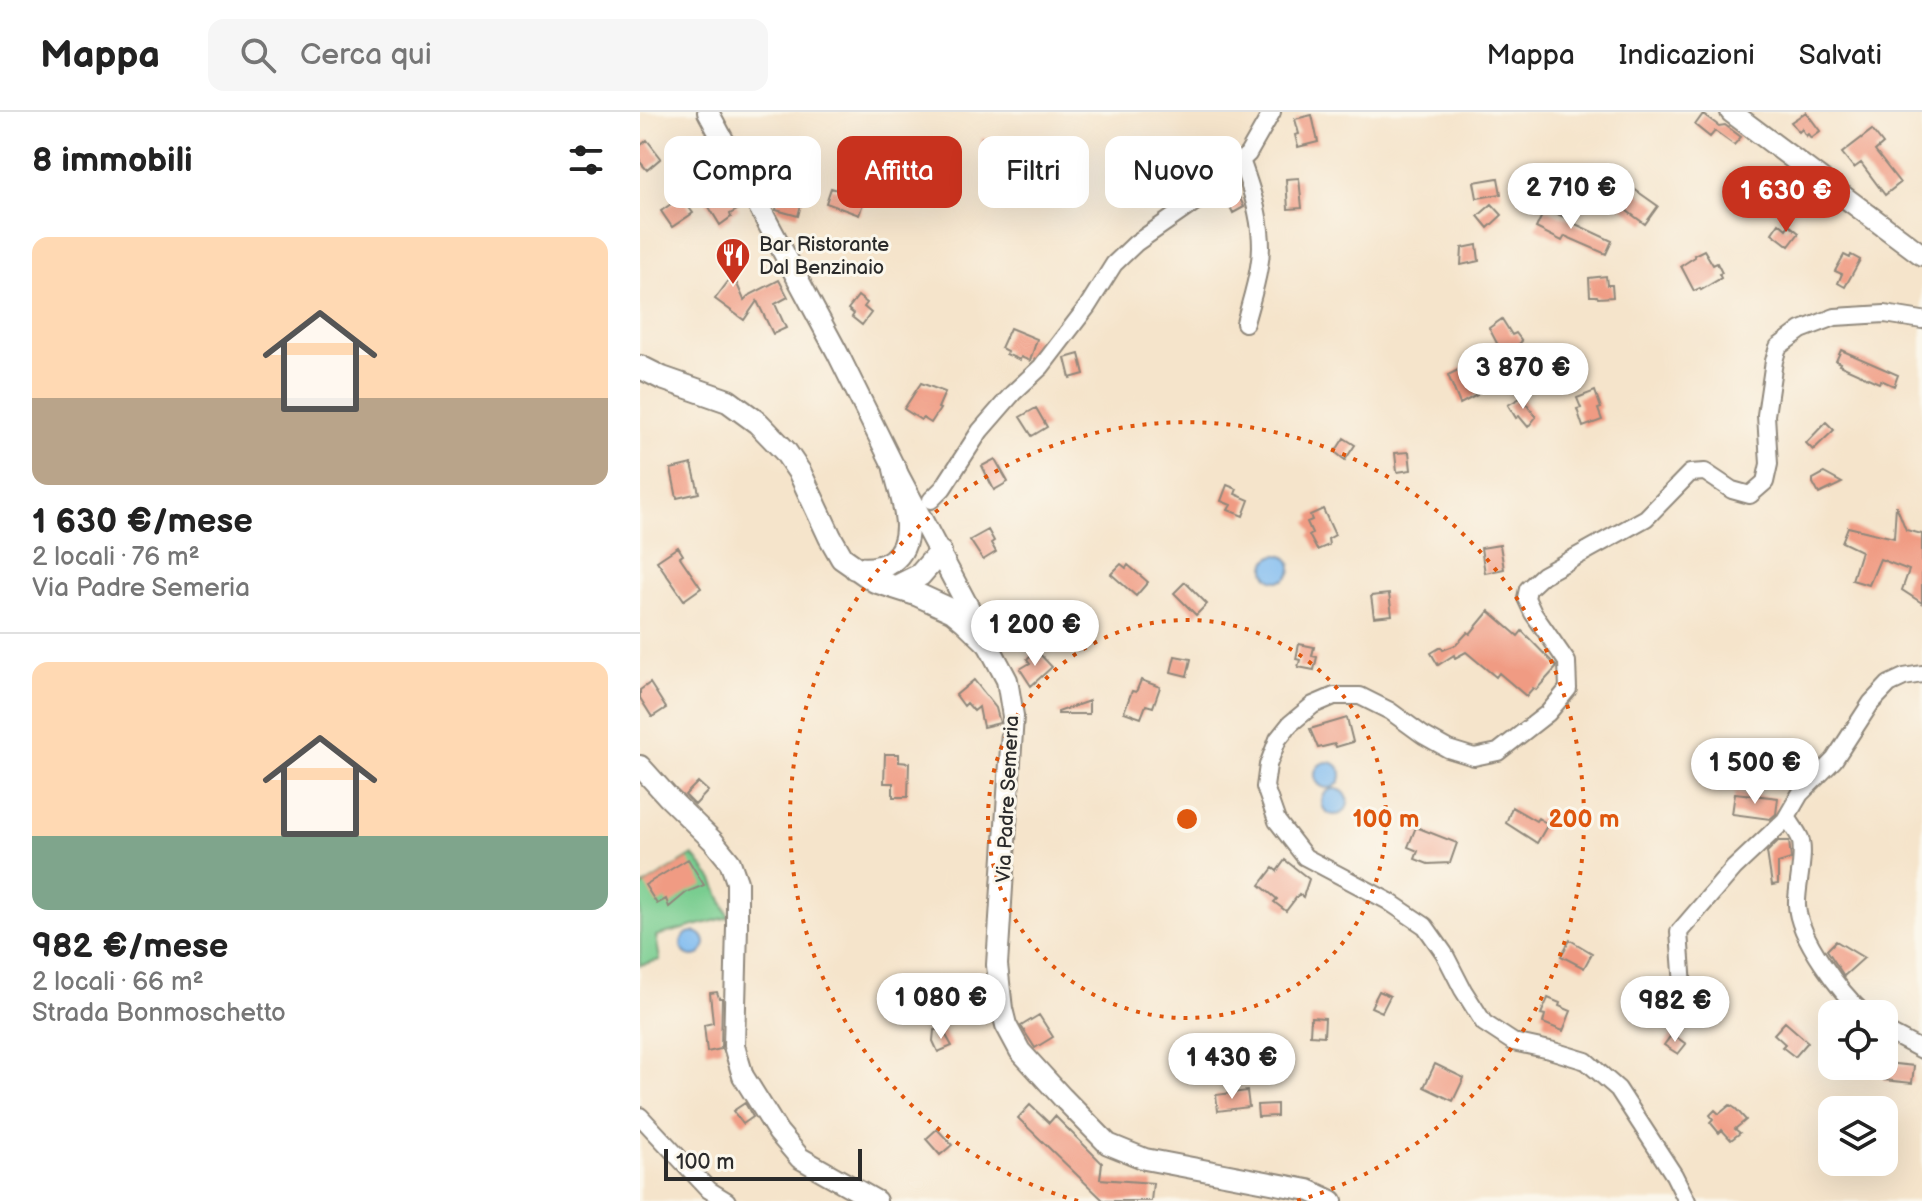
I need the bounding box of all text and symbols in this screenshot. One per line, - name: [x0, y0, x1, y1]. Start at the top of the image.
- search box: [208, 19, 768, 91]
- text: Mappa: [40, 33, 160, 78]
- icon: search: [236, 33, 280, 77]
- text: Cerca qui: [300, 37, 432, 73]
- text: Mappa: [1486, 39, 1575, 72]
- text: Indicazioni: [1619, 39, 1755, 72]
- text: Salvati: [1799, 39, 1882, 72]
- chip: Compra: [664, 136, 821, 208]
- chip: Affitta: [837, 136, 962, 208]
- chip: Filtri: [978, 136, 1089, 208]
- chip: Nuovo: [1105, 136, 1242, 208]
- icon: filters: [564, 138, 608, 182]
- text: 8 immobili: [32, 140, 193, 181]
- pin: 2 710 €: [1497, 163, 1645, 231]
- pin: 1 630 €: [1712, 166, 1860, 234]
- text: 2 710 €: [1526, 173, 1616, 204]
- text: 1 630 €: [1740, 176, 1832, 207]
- place label: Bar Ristorante Dal Benzinaio: [759, 233, 889, 280]
- restaurant icon: Bar Ristorante Dal Benzinaio: [714, 236, 752, 286]
- icon: home: [248, 289, 392, 433]
- pin: 3 870 €: [1449, 343, 1597, 411]
- text: 3 870 €: [1475, 353, 1571, 384]
- text: 1 630 €/mese: [32, 501, 253, 542]
- text: 2 locali · 76 m²: [32, 542, 200, 573]
- text: Via Padre Semeria: [32, 573, 250, 604]
- pin: 1 200 €: [961, 600, 1109, 668]
- text: 1 200 €: [989, 610, 1081, 641]
- icon: home: [248, 714, 392, 858]
- street label: Via Padre Semeria: [992, 715, 1024, 883]
- pin: 1 500 €: [1681, 738, 1829, 806]
- text: 1 500 €: [1709, 748, 1801, 779]
- centre of rings: [1173, 805, 1201, 833]
- text: 100 m: [1353, 805, 1419, 834]
- text: 200 m: [1549, 805, 1619, 834]
- text: 982 €/mese: [32, 926, 228, 967]
- text: 2 locali · 66 m²: [32, 967, 204, 998]
- pin: 1 080 €: [867, 973, 1015, 1041]
- pin: 982 €: [1619, 976, 1731, 1044]
- text: 1 080 €: [895, 983, 987, 1014]
- text: 982 €: [1638, 986, 1712, 1017]
- text: Strada Bonmoschetto: [32, 998, 286, 1029]
- map controls: [1818, 1000, 1898, 1176]
- button: locate: [1818, 1000, 1898, 1080]
- pin: 1 430 €: [1158, 1033, 1306, 1101]
- text: 1 430 €: [1186, 1043, 1278, 1074]
- button: layers: [1818, 1096, 1898, 1176]
- scale bar: [664, 1145, 862, 1181]
- text: 100 m: [676, 1149, 735, 1176]

